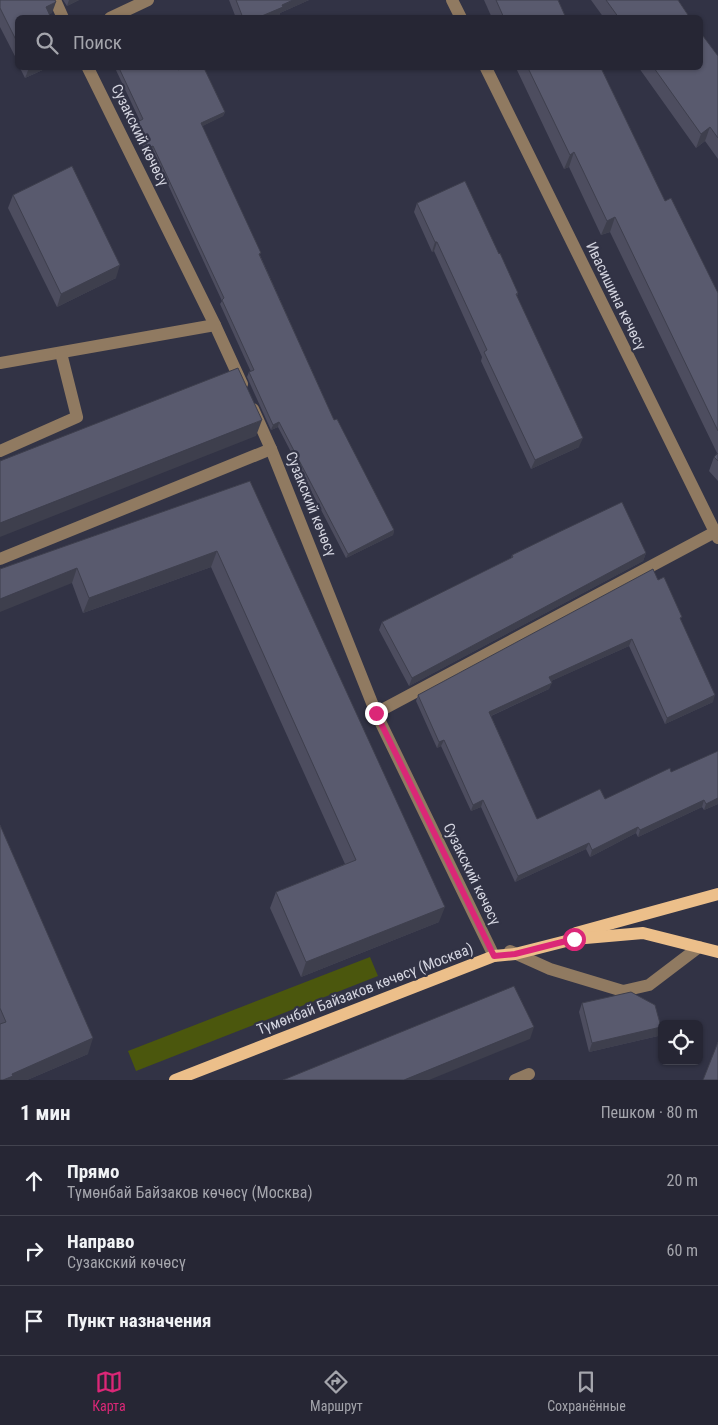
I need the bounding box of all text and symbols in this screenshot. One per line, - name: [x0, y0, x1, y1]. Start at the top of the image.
- search box: [15, 15, 703, 70]
- icon: search: [33, 29, 61, 57]
- text: Поиск: [73, 31, 122, 54]
- street label: Сузакский көчөсү: [107, 81, 173, 189]
- street label: Ивасишина көчөсү: [582, 239, 650, 353]
- street label: Сузакский көчөсү: [282, 449, 340, 559]
- route end: [365, 702, 388, 725]
- street label: Сузакский көчөсү: [439, 820, 505, 928]
- route start: [563, 928, 586, 951]
- street label: Түмөнбай Байзаков көчөсү (Москва): [254, 939, 476, 1039]
- map controls: [658, 1020, 703, 1065]
- button: locate: [658, 1020, 703, 1065]
- text: 1 мин: [20, 1101, 70, 1125]
- text: Пешком · 80 m: [601, 1103, 698, 1122]
- text: Прямо: [67, 1160, 120, 1183]
- icon: ahead: [20, 1167, 48, 1195]
- text: 20 m: [666, 1171, 698, 1190]
- text: Түмөнбай Байзаков көчөсү (Москва): [67, 1183, 313, 1202]
- text: Направо: [67, 1230, 134, 1253]
- icon: right: [20, 1237, 48, 1265]
- text: 60 m: [666, 1241, 698, 1260]
- text: Сузакский көчөсү: [67, 1253, 186, 1272]
- icon: arrive: [20, 1307, 48, 1335]
- text: Пункт назначения: [67, 1309, 211, 1332]
- tab: Карта: [92, 1368, 126, 1414]
- tab: Маршрут: [310, 1368, 363, 1414]
- tab: Сохранённые: [547, 1368, 626, 1414]

